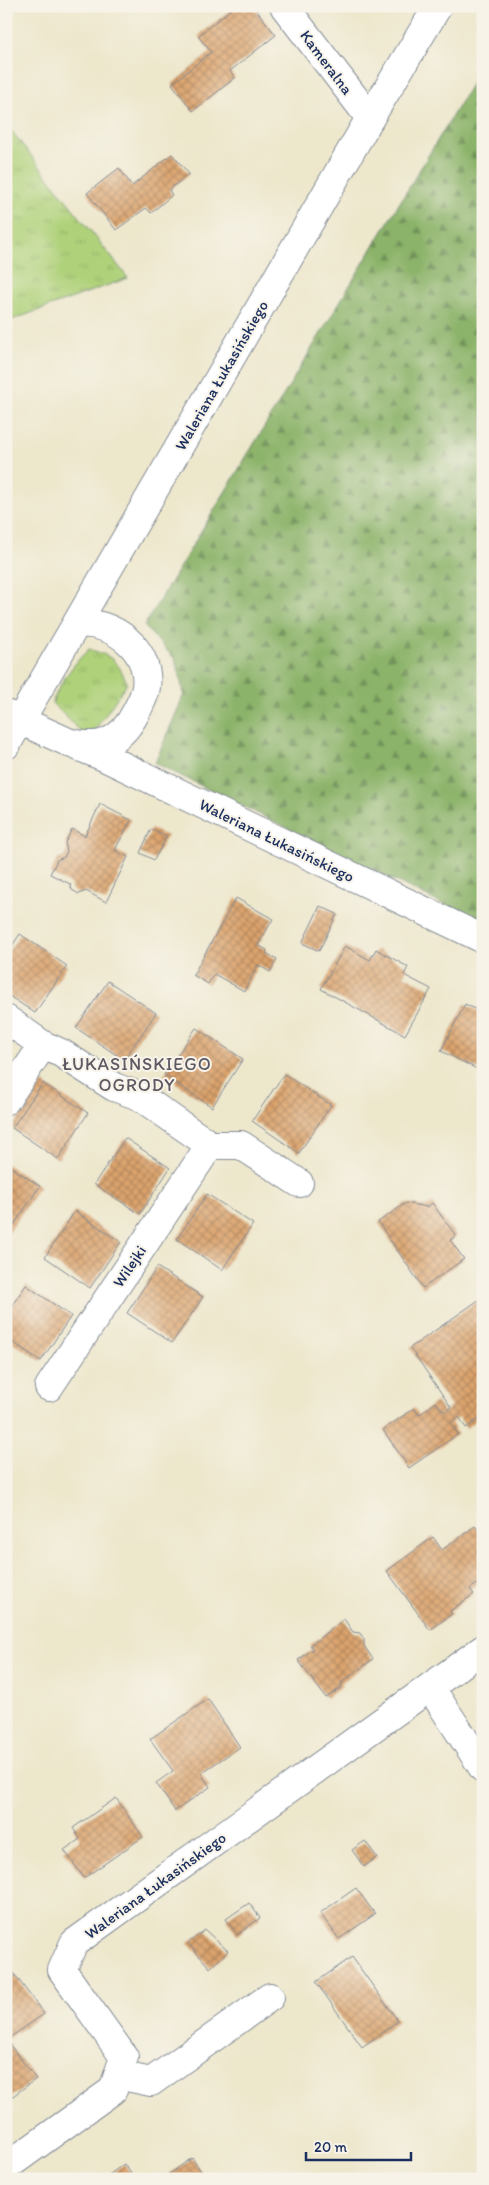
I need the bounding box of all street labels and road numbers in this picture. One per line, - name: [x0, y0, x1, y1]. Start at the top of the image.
- street label: Kameralna: [296, 26, 357, 99]
- street label: Waleriana Łukasińskiego: [171, 297, 272, 454]
- street label: Waleriana Łukasińskiego: [196, 795, 357, 886]
- street label: Wilejki: [109, 1242, 150, 1291]
- street label: Waleriana Łukasińskiego: [81, 1828, 230, 1943]

